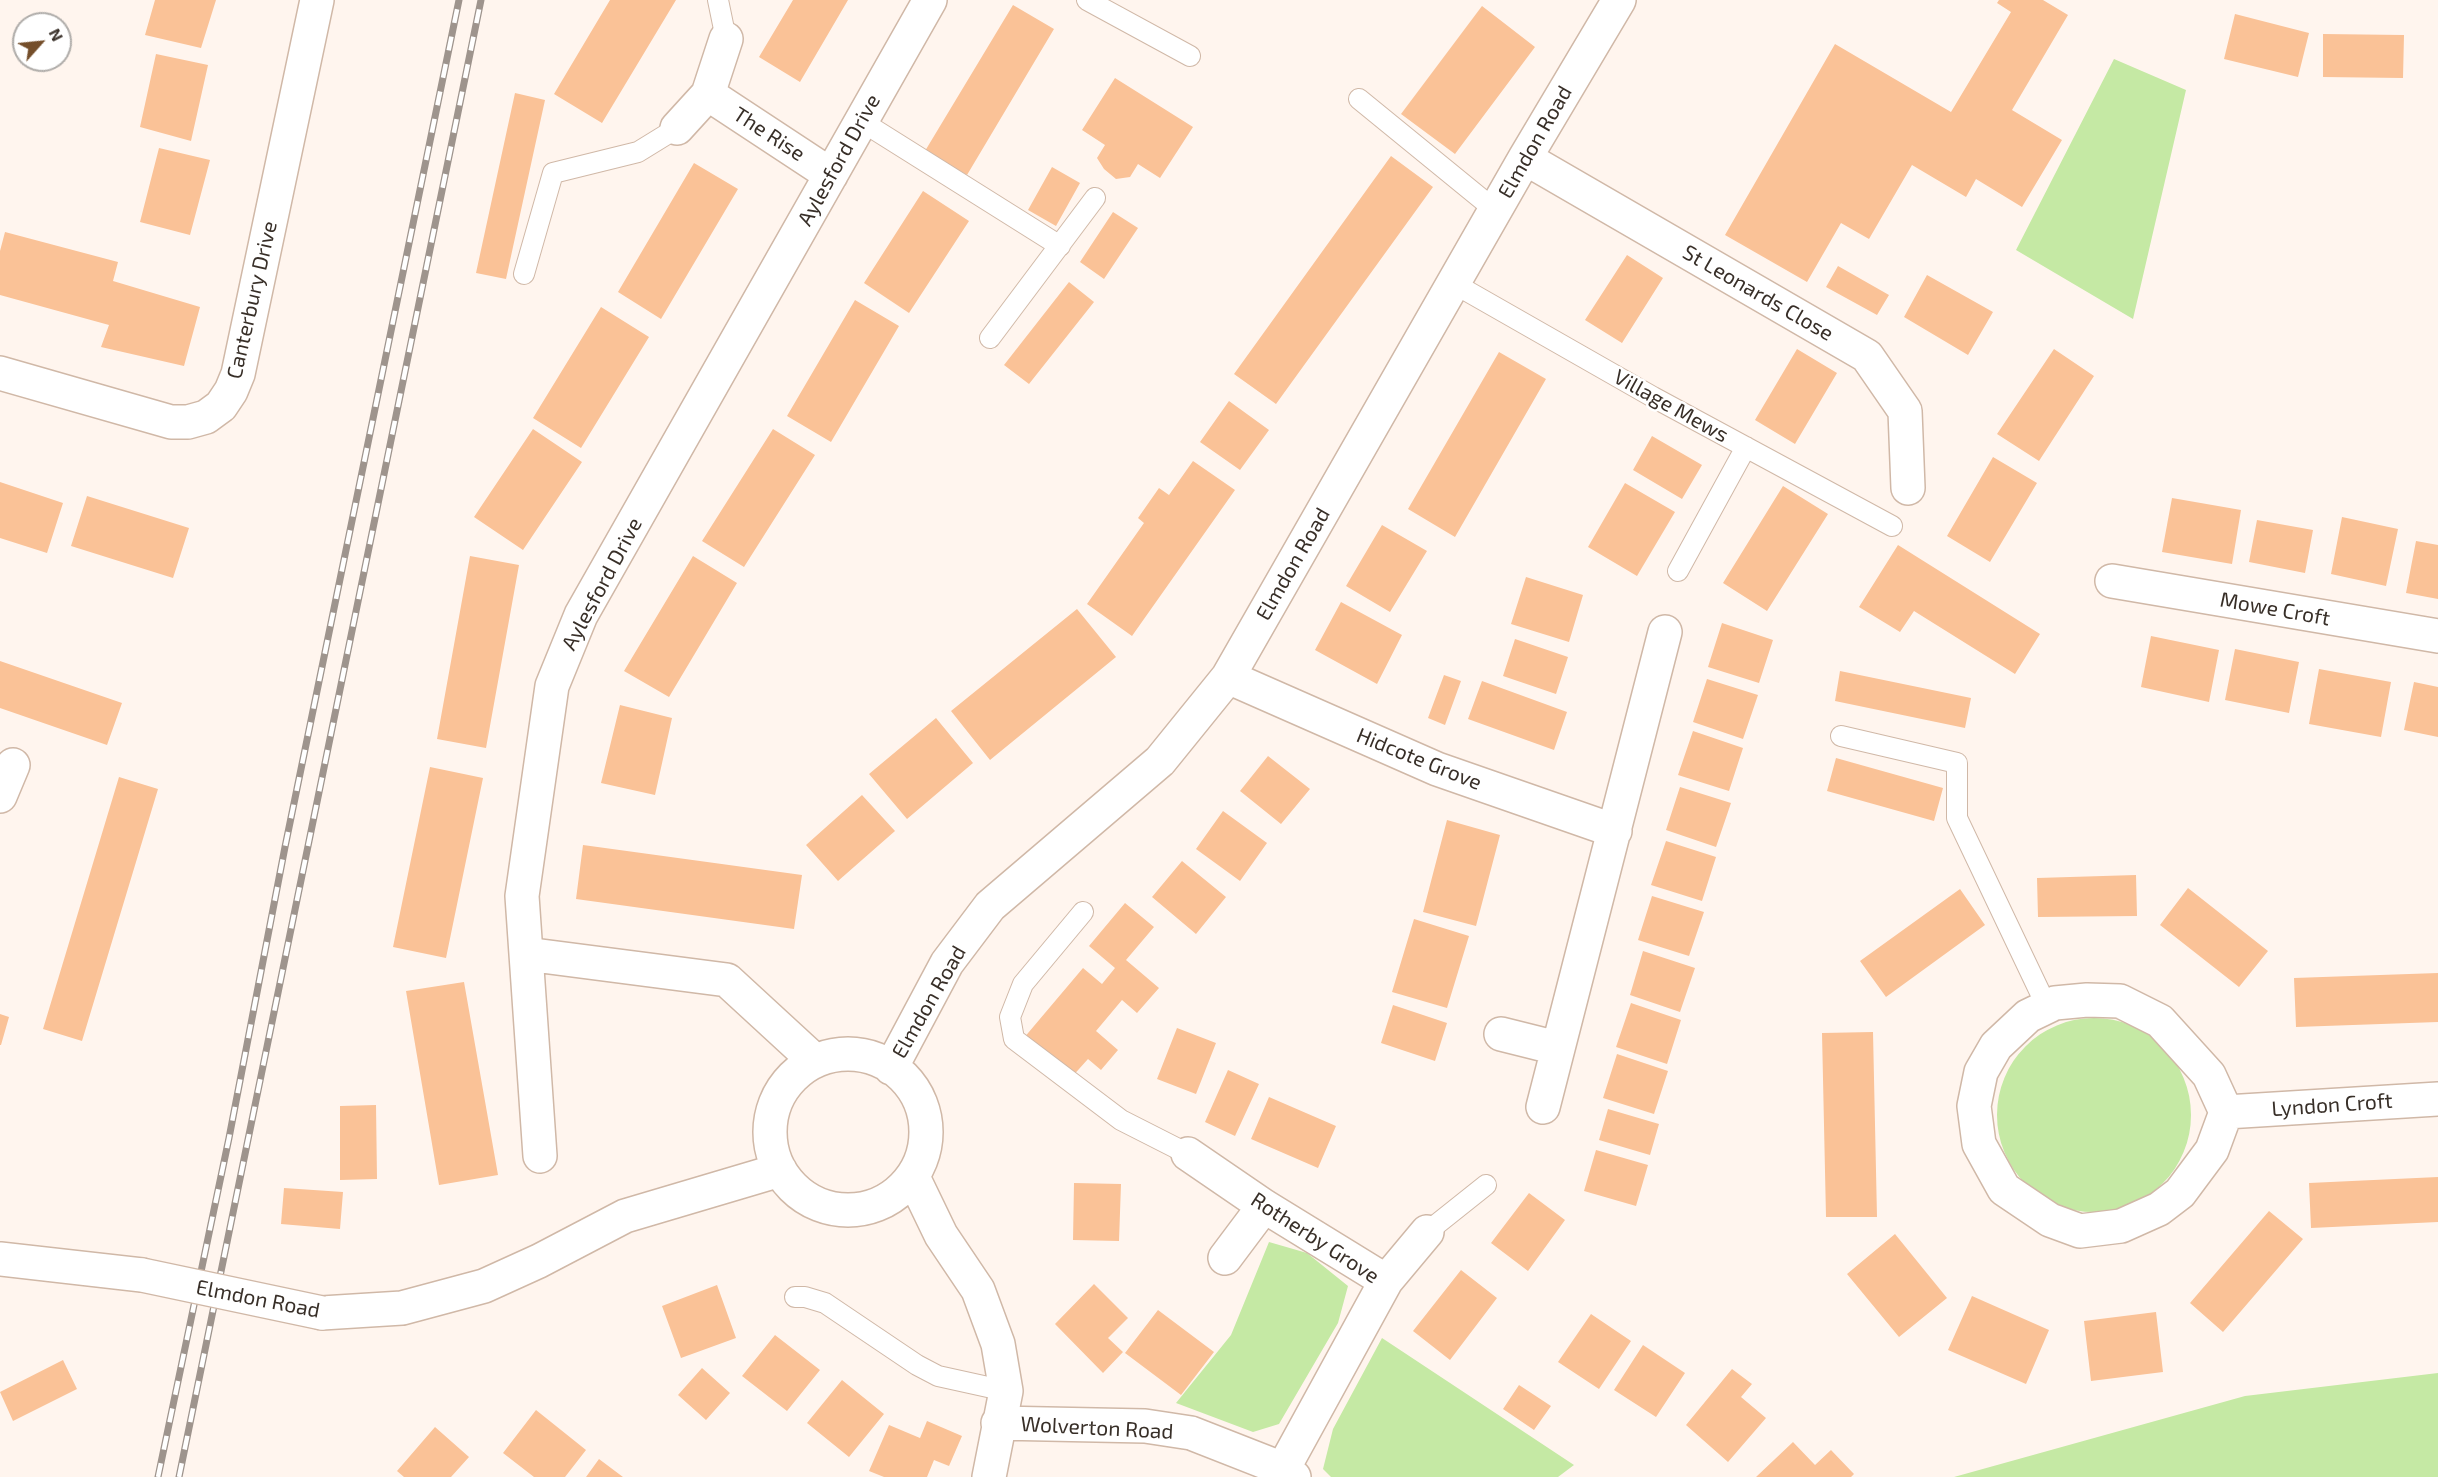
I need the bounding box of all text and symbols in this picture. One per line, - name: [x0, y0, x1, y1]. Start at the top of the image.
- north arrow: [12, 12, 72, 72]
- text: N: [46, 25, 68, 44]
- street label: Elmdon Road: [1493, 81, 1577, 203]
- street label: Aylesford Drive: [792, 90, 886, 230]
- street label: The Rise: [728, 102, 810, 166]
- street label: Canterbury Drive: [222, 219, 282, 381]
- street label: St Leonards Close: [1678, 240, 1838, 346]
- street label: Village Mews: [1609, 364, 1733, 448]
- street label: Elmdon Road: [1251, 503, 1335, 625]
- street label: Aylesford Drive: [556, 513, 648, 655]
- street label: Mowe Croft: [2218, 587, 2332, 631]
- street label: Hidcote Grove: [1353, 722, 1485, 796]
- street label: Elmdon Road: [887, 941, 971, 1063]
- street label: Lyndon Croft: [2271, 1088, 2393, 1122]
- street label: Rotherby Grove: [1246, 1187, 1384, 1289]
- street label: Elmdon Road: [194, 1275, 322, 1323]
- street label: Wolverton Road: [1020, 1411, 1174, 1445]

